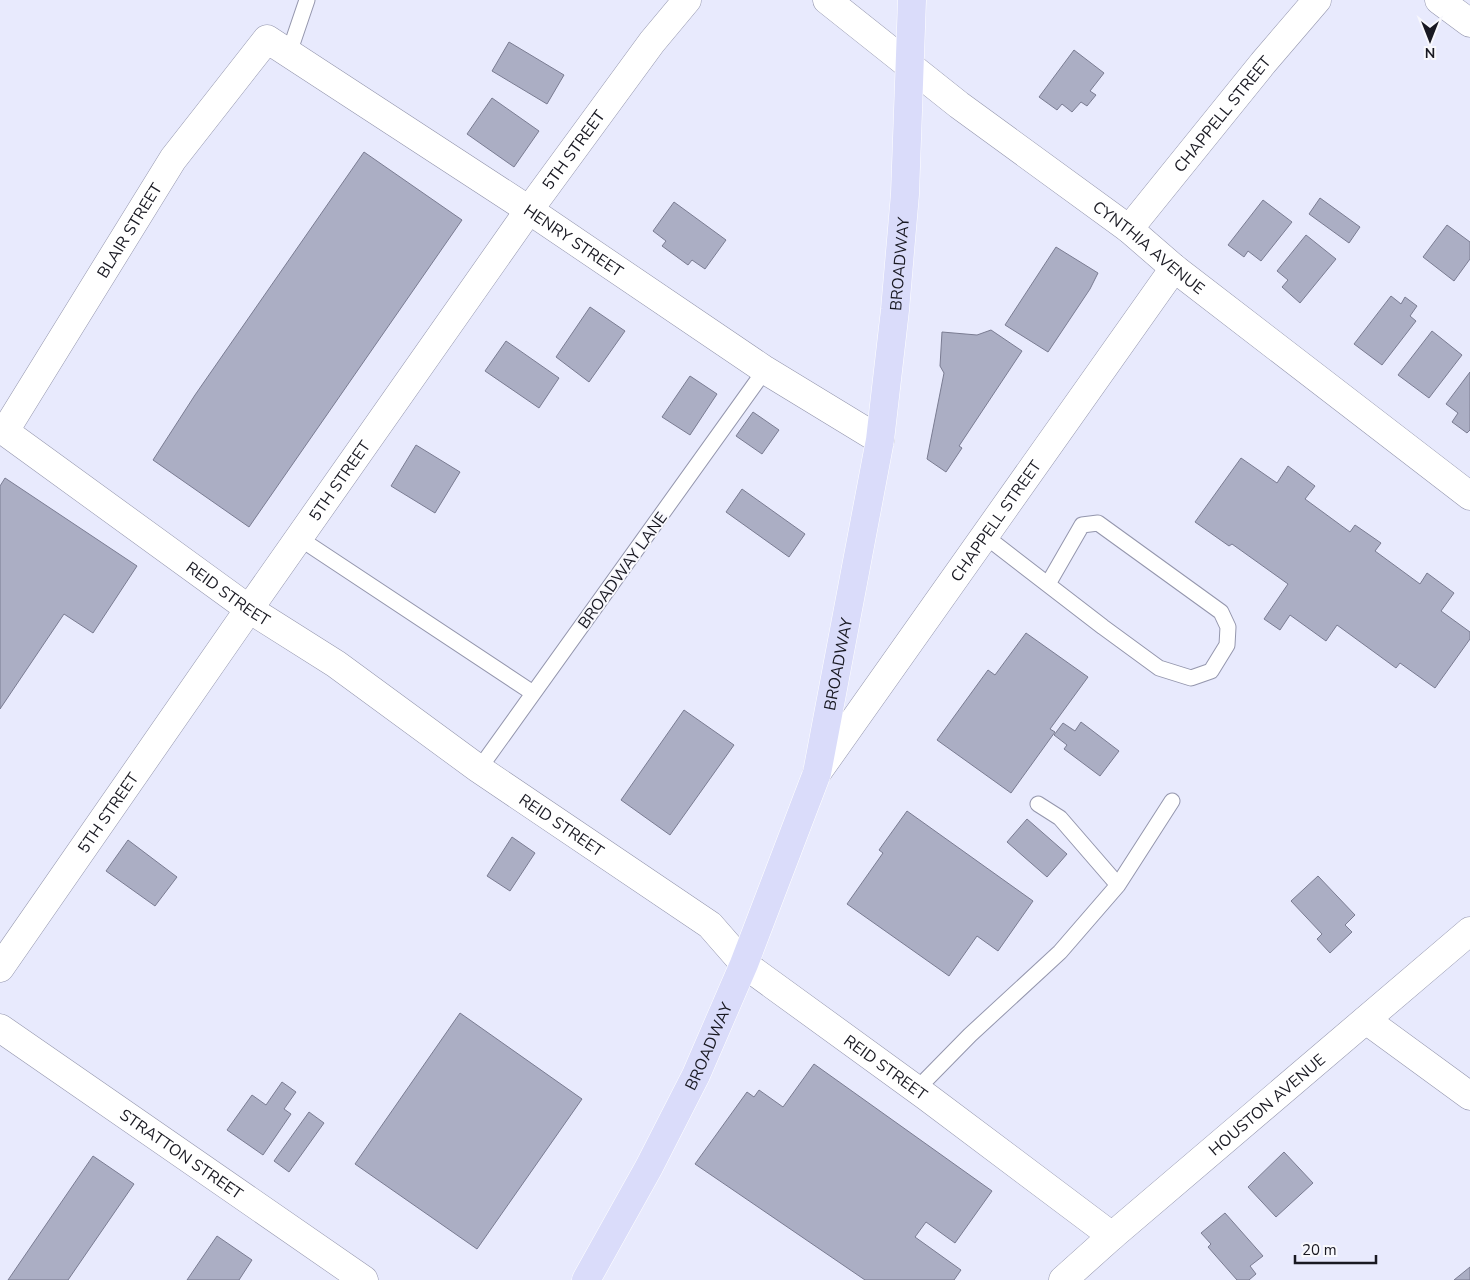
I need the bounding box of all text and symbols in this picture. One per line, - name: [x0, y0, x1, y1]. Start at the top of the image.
- north arrow: [1405, 15, 1455, 65]
- text: N: [1425, 43, 1435, 62]
- street label: CHAPPELL STREET: [1169, 51, 1277, 177]
- street label: 5TH STREET: [537, 106, 611, 195]
- street label: BLAIR STREET: [92, 179, 168, 282]
- street label: CYNTHIA AVENUE: [1088, 196, 1209, 300]
- street label: HENRY STREET: [519, 200, 627, 283]
- street label: BROADWAY: [885, 216, 915, 312]
- street label: 5TH STREET: [304, 436, 376, 526]
- street label: CHAPPELL STREET: [946, 456, 1047, 586]
- street label: BROADWAY LANE: [573, 508, 673, 633]
- street label: REID STREET: [181, 557, 274, 632]
- street label: BROADWAY: [819, 616, 858, 712]
- street label: 5TH STREET: [73, 768, 144, 858]
- street label: REID STREET: [514, 789, 608, 863]
- street label: BROADWAY: [680, 999, 738, 1094]
- street label: REID STREET: [839, 1030, 932, 1106]
- street label: HOUSTON AVENUE: [1204, 1049, 1330, 1161]
- street label: STRATTON STREET: [115, 1104, 247, 1205]
- scale bar: [1295, 1232, 1376, 1264]
- text: 20 m: [1302, 1240, 1337, 1260]

